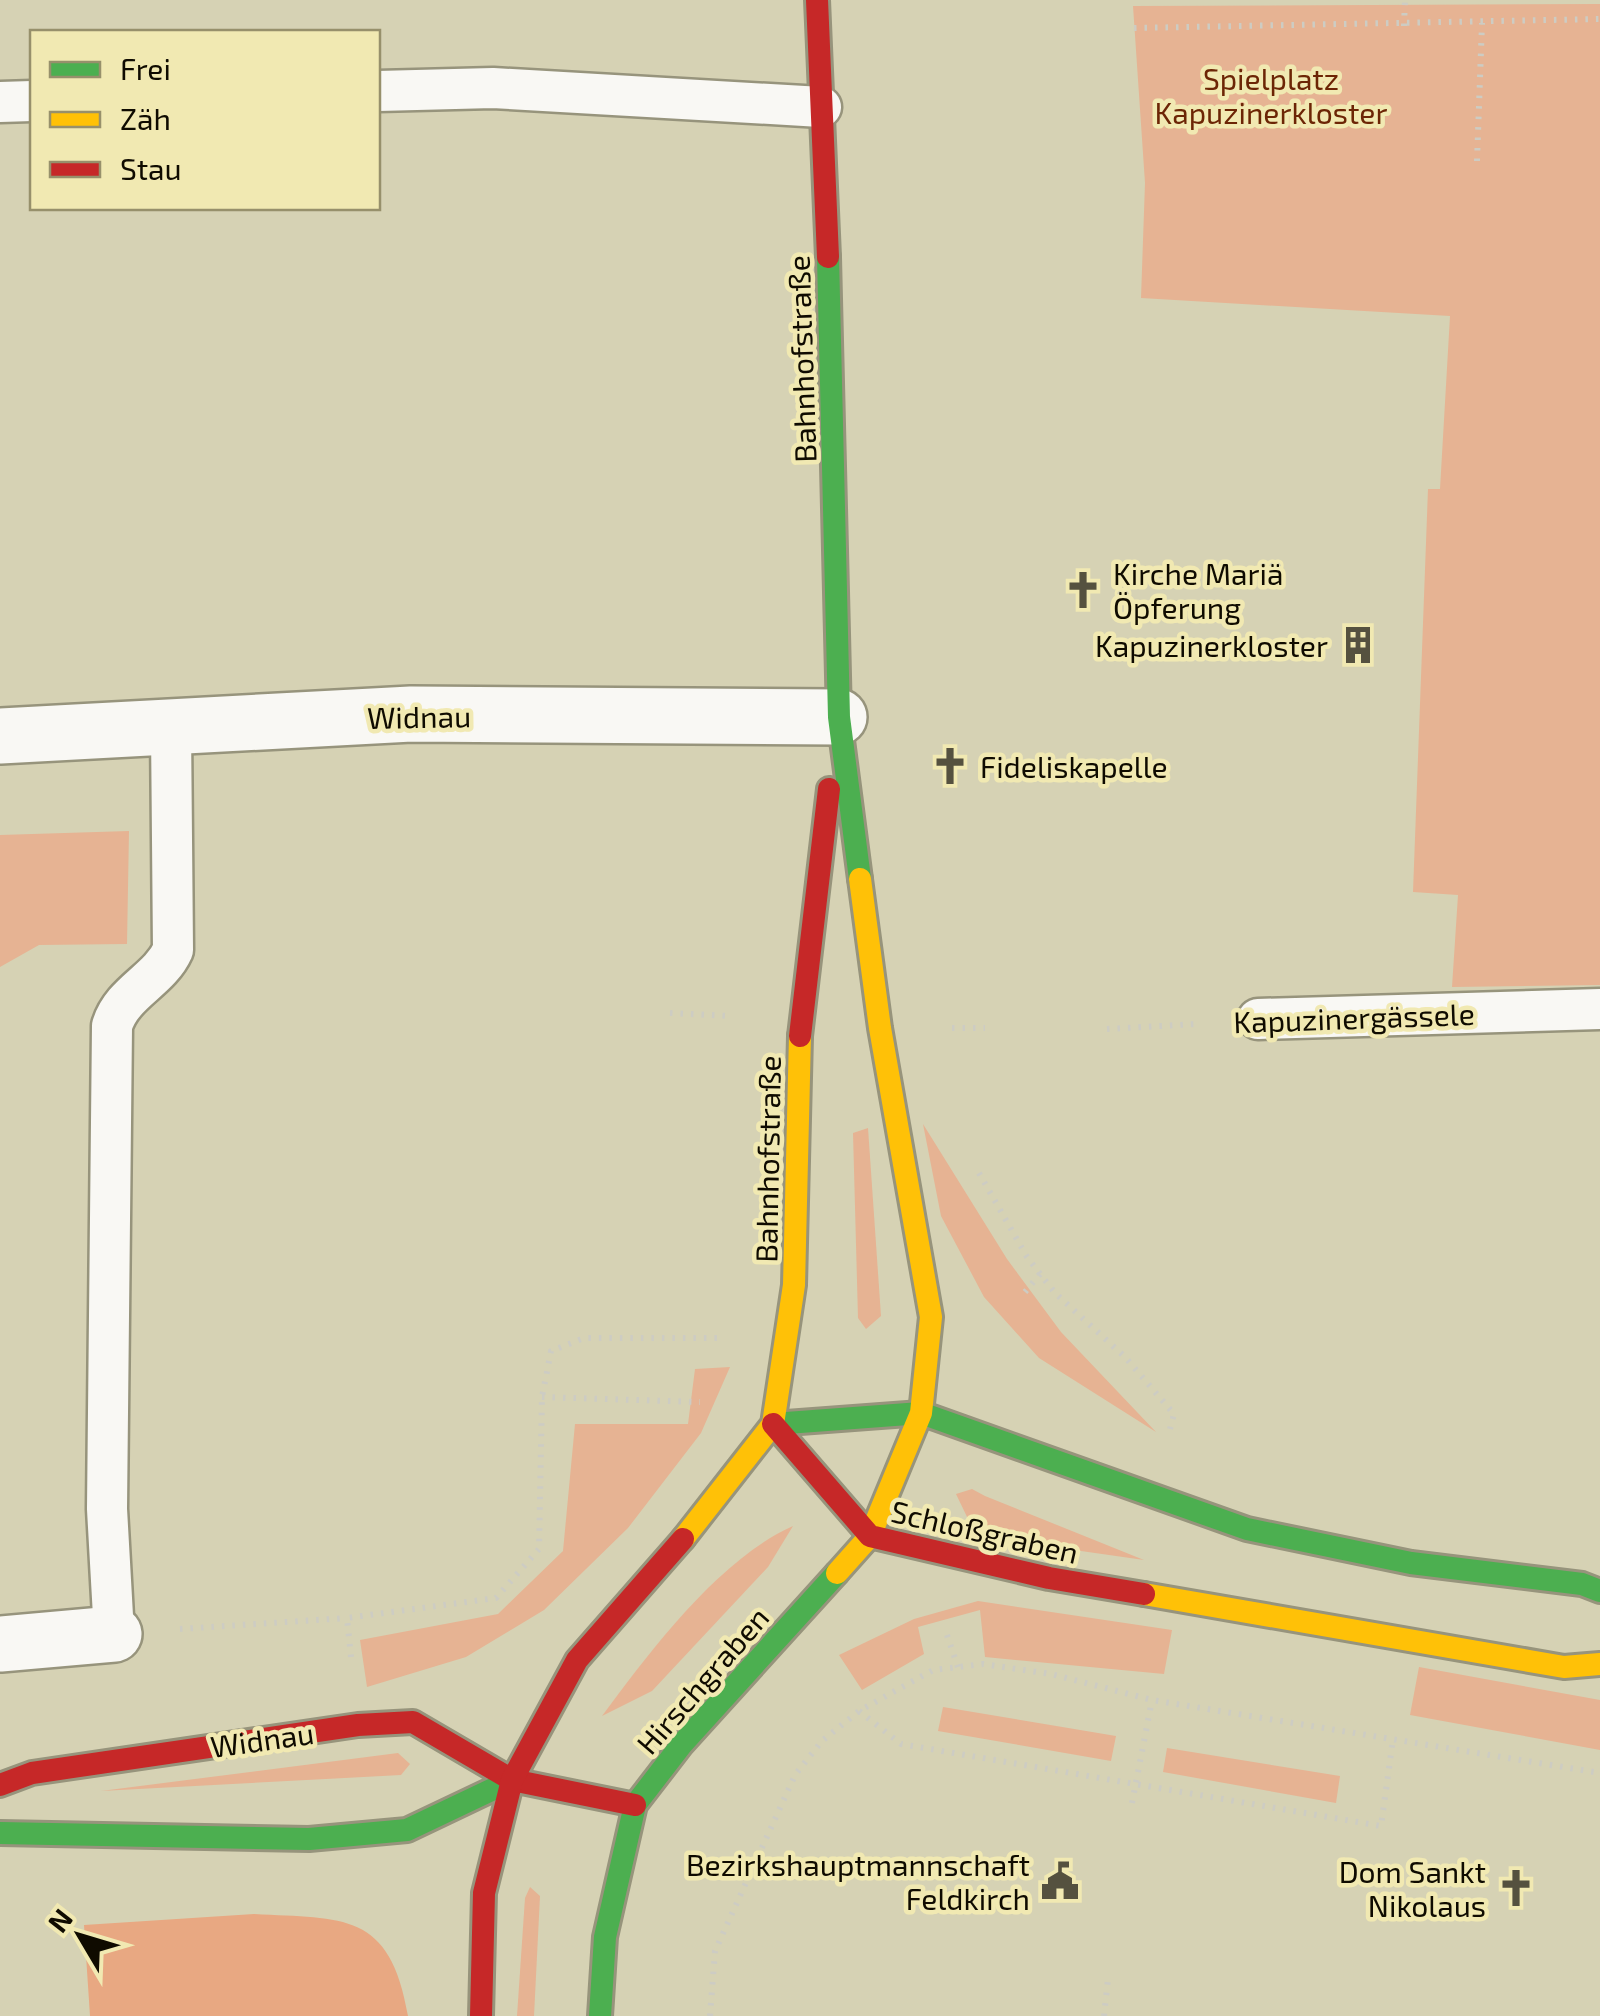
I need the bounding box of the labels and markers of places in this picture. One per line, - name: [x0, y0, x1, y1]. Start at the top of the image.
- place label: Kirche Mariä Öpferung: [1113, 555, 1283, 625]
- church icon: Kirche Mariä Öpferung: [1062, 569, 1104, 611]
- building icon: Kapuzinerkloster: [1337, 624, 1379, 666]
- place label: Kapuzinerkloster: [1095, 627, 1328, 663]
- church icon: Fideliskapelle: [929, 745, 971, 787]
- place label: Fideliskapelle: [980, 748, 1168, 784]
- place label: Bezirkshauptmannschaft Feldkirch: [686, 1846, 1030, 1916]
- place label: Dom Sankt Nikolaus: [1339, 1853, 1486, 1923]
- public building icon: Bezirkshauptmannschaft Feldkirch: [1039, 1860, 1081, 1902]
- church icon: Dom Sankt Nikolaus: [1495, 1867, 1537, 1909]

